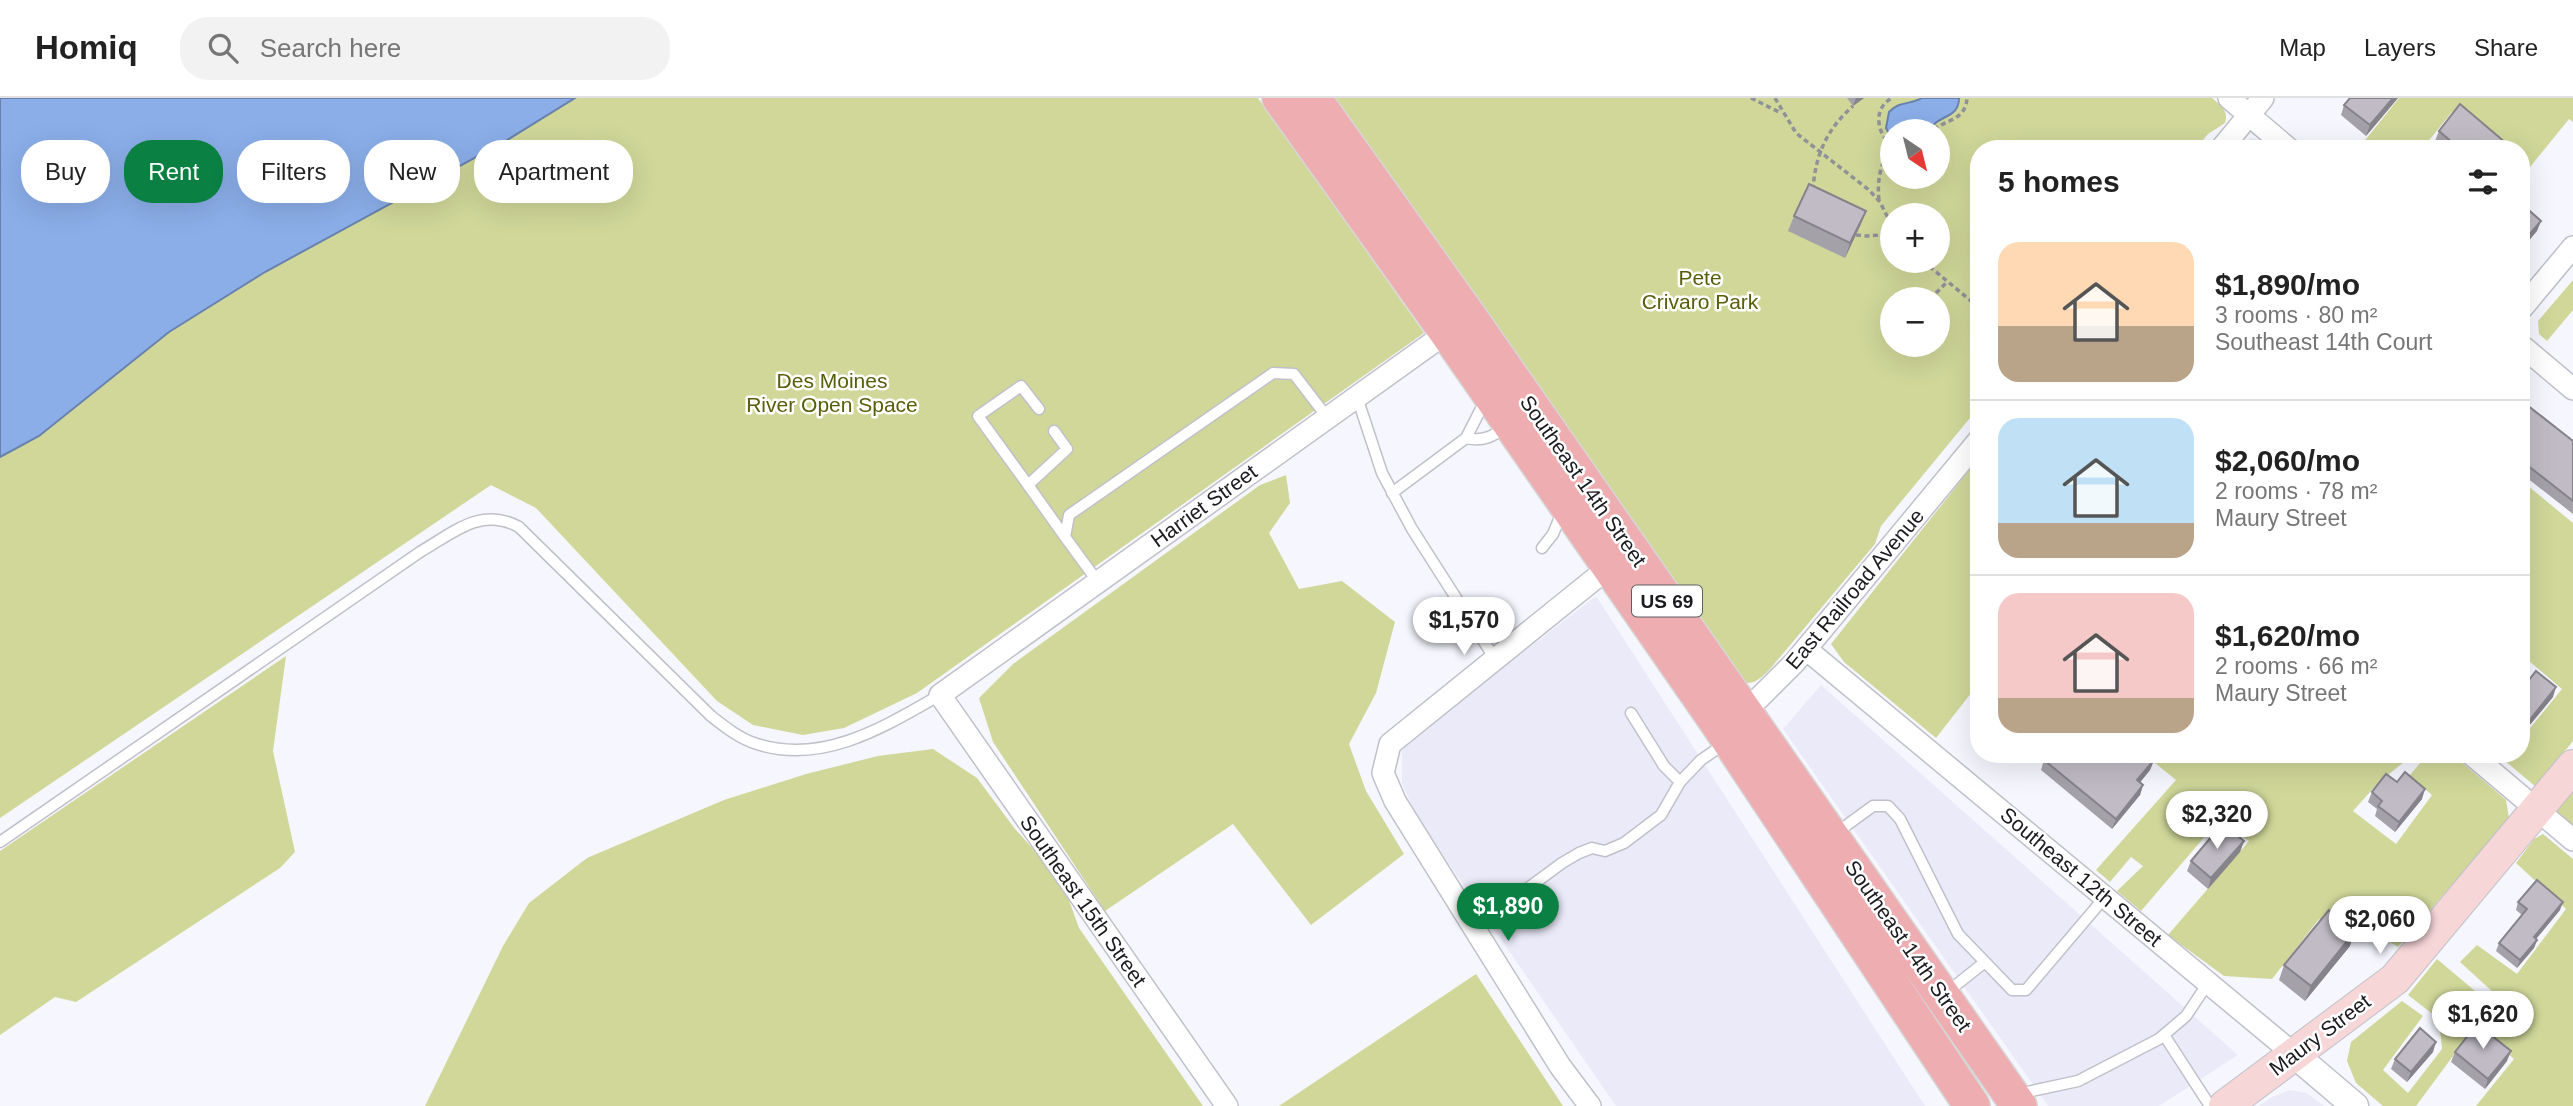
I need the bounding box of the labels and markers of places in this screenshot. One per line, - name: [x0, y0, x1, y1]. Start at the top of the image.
- pin: $1,570: [1407, 598, 1521, 657]
- pin: $2,320: [2160, 792, 2274, 851]
- pin: $1,890: [1451, 884, 1565, 943]
- pin: $2,060: [2323, 896, 2437, 956]
- pin: $1,620: [2426, 992, 2540, 1051]

